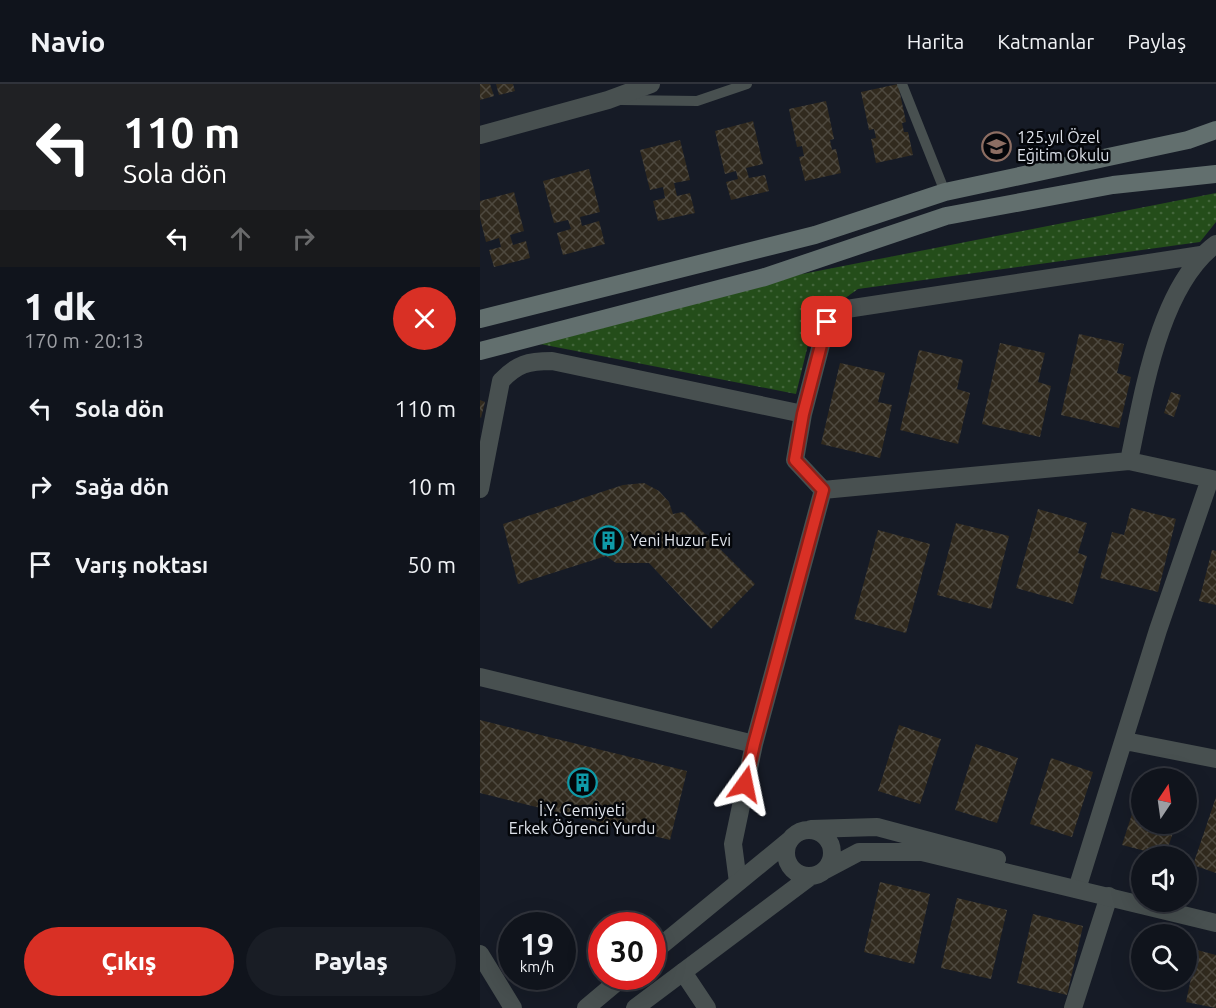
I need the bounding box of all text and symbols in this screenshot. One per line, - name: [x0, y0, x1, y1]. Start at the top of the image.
- text: Navio: [30, 26, 105, 57]
- text: Harita: [907, 29, 964, 53]
- text: Katmanlar: [997, 29, 1094, 53]
- text: Paylaş: [1127, 29, 1186, 53]
- icon: left: [24, 108, 102, 186]
- text: 110 m: [123, 109, 240, 156]
- place label: 125.yıl Özel Eğitim Okulu: [1017, 128, 1109, 164]
- school or university icon: 125.yıl Özel Eğitim Okulu: [980, 130, 1012, 162]
- text: Sola dön: [123, 158, 227, 188]
- icon: left: [161, 222, 194, 255]
- icon: ahead: [224, 222, 257, 255]
- icon: right: [287, 222, 320, 255]
- text: 1 dk: [24, 286, 96, 327]
- button: close: [393, 287, 456, 350]
- pin: [801, 296, 852, 347]
- icon: arrive: [810, 305, 843, 338]
- text: 170 m · 20:13: [24, 329, 144, 352]
- icon: left: [24, 392, 57, 425]
- text: Sola dön: [75, 396, 164, 421]
- text: 110 m: [395, 396, 456, 421]
- icon: right: [24, 470, 57, 503]
- text: Sağa dön: [75, 474, 169, 499]
- text: 10 m: [407, 474, 456, 499]
- building icon: Yeni Huzur Evi: [593, 524, 625, 556]
- place label: Yeni Huzur Evi: [630, 531, 731, 549]
- icon: arrive: [24, 548, 57, 581]
- text: Varış noktası: [75, 552, 208, 577]
- text: 50 m: [407, 552, 456, 577]
- position arrow: [713, 752, 777, 816]
- building icon: İ.Y. Cemiyeti Erkek Öğrenci Yurdu: [566, 766, 598, 798]
- north arrow: [1131, 768, 1197, 834]
- map controls: [1131, 768, 1197, 990]
- place label: İ.Y. Cemiyeti Erkek Öğrenci Yurdu: [509, 801, 655, 837]
- button: sound: [1131, 846, 1197, 912]
- speed limit sign: 30: [588, 912, 666, 990]
- button: search: [1131, 924, 1197, 990]
- button: Çıkış: [24, 927, 234, 996]
- button: Paylaş: [246, 927, 456, 996]
- text: 19: [520, 927, 554, 961]
- text: km/h: [520, 958, 554, 975]

